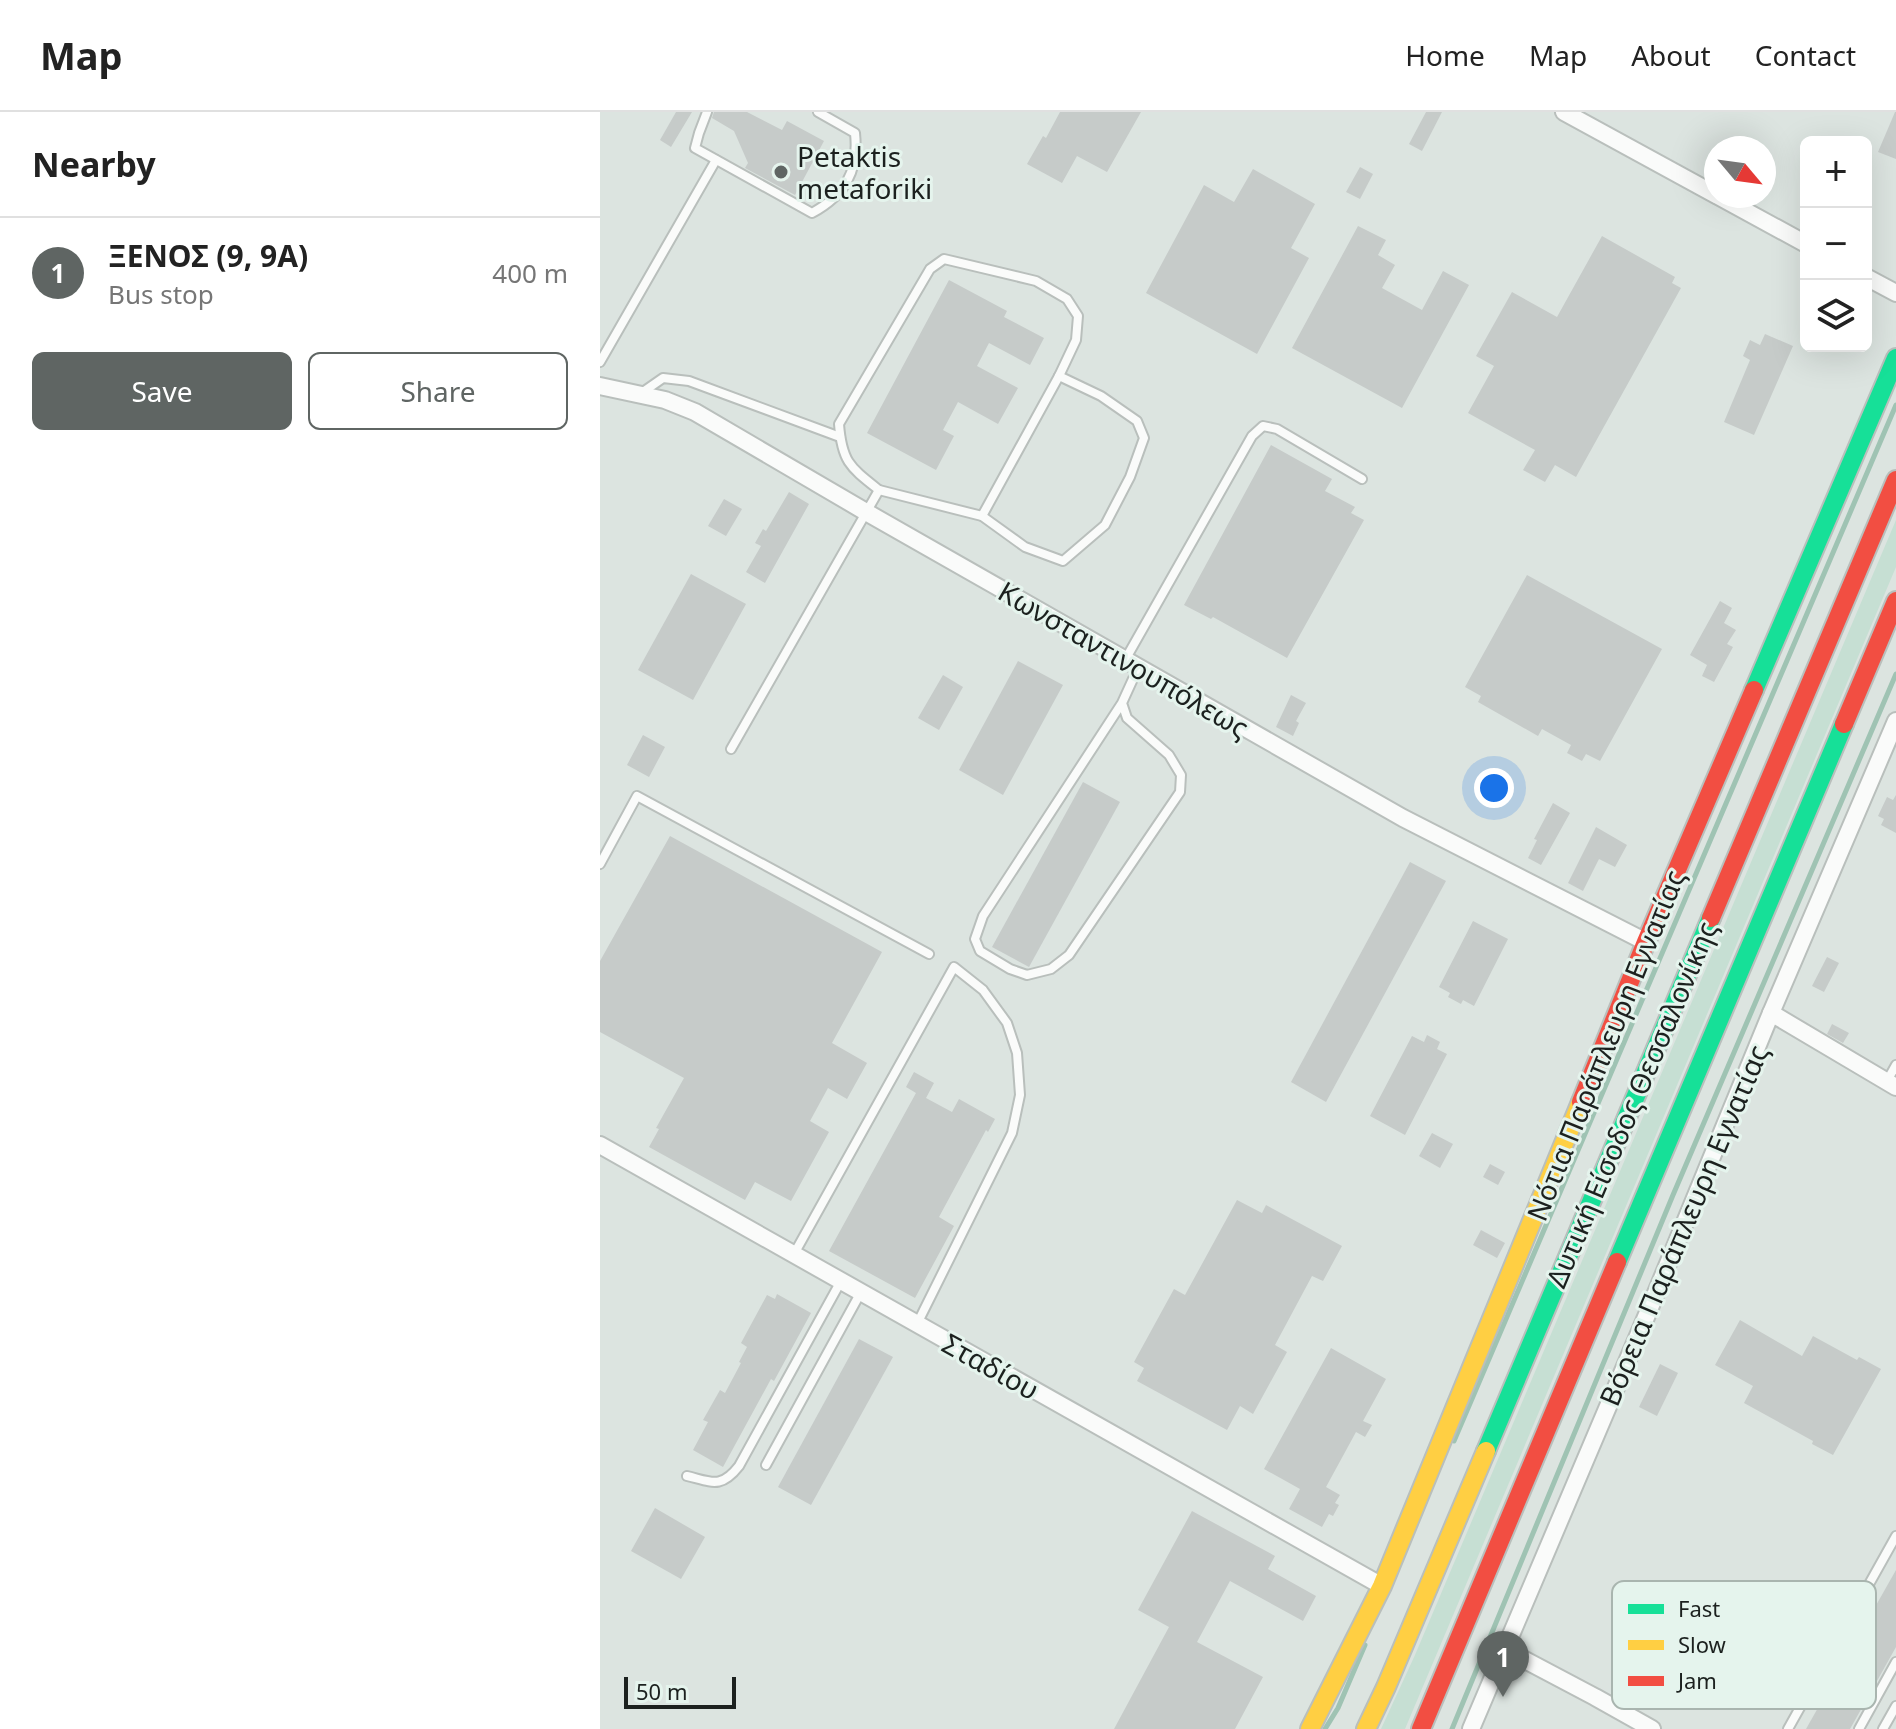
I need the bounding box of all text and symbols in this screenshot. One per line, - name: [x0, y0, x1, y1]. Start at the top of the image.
- text: Map: [40, 29, 123, 81]
- text: Home: [1405, 36, 1485, 74]
- text: Map: [1529, 36, 1587, 74]
- text: About: [1631, 36, 1711, 74]
- text: Contact: [1755, 36, 1856, 74]
- north arrow: [1704, 136, 1776, 208]
- map controls: [1800, 136, 1872, 352]
- button: +: [1800, 136, 1872, 208]
- place label: Petaktis metaforiki: [797, 137, 932, 207]
- text: Nearby: [32, 141, 156, 187]
- marker: Petaktis metaforiki: [772, 163, 790, 181]
- button: −: [1800, 208, 1872, 280]
- text: ΞΕΝΟΣ (9, 9Α): [108, 235, 308, 276]
- text: 1: [51, 255, 65, 291]
- text: 400 m: [492, 255, 568, 291]
- text: Bus stop: [108, 276, 214, 312]
- button: layers: [1800, 280, 1872, 352]
- button: Save: [32, 352, 292, 430]
- button: Share: [308, 352, 568, 430]
- street label: Κωνσταντινουπόλεως: [992, 572, 1256, 746]
- your location: [1474, 768, 1514, 808]
- street label: Νότια Παράπλευρη Εγνατίας: [1517, 864, 1693, 1226]
- street label: Δυτική Είσοδος Θεσσαλονίκης: [1536, 915, 1726, 1293]
- street label: Βόρεια Παράπλευρη Εγνατίας: [1590, 1039, 1776, 1411]
- street label: Σταδίου: [936, 1324, 1046, 1408]
- legend: [1612, 1581, 1876, 1709]
- text: Fast: [1678, 1593, 1720, 1623]
- text: Slow: [1678, 1629, 1727, 1659]
- pin: 1: [1477, 1631, 1529, 1697]
- text: Jam: [1676, 1665, 1717, 1695]
- scale bar: [624, 1673, 736, 1709]
- text: 50 m: [636, 1676, 687, 1706]

